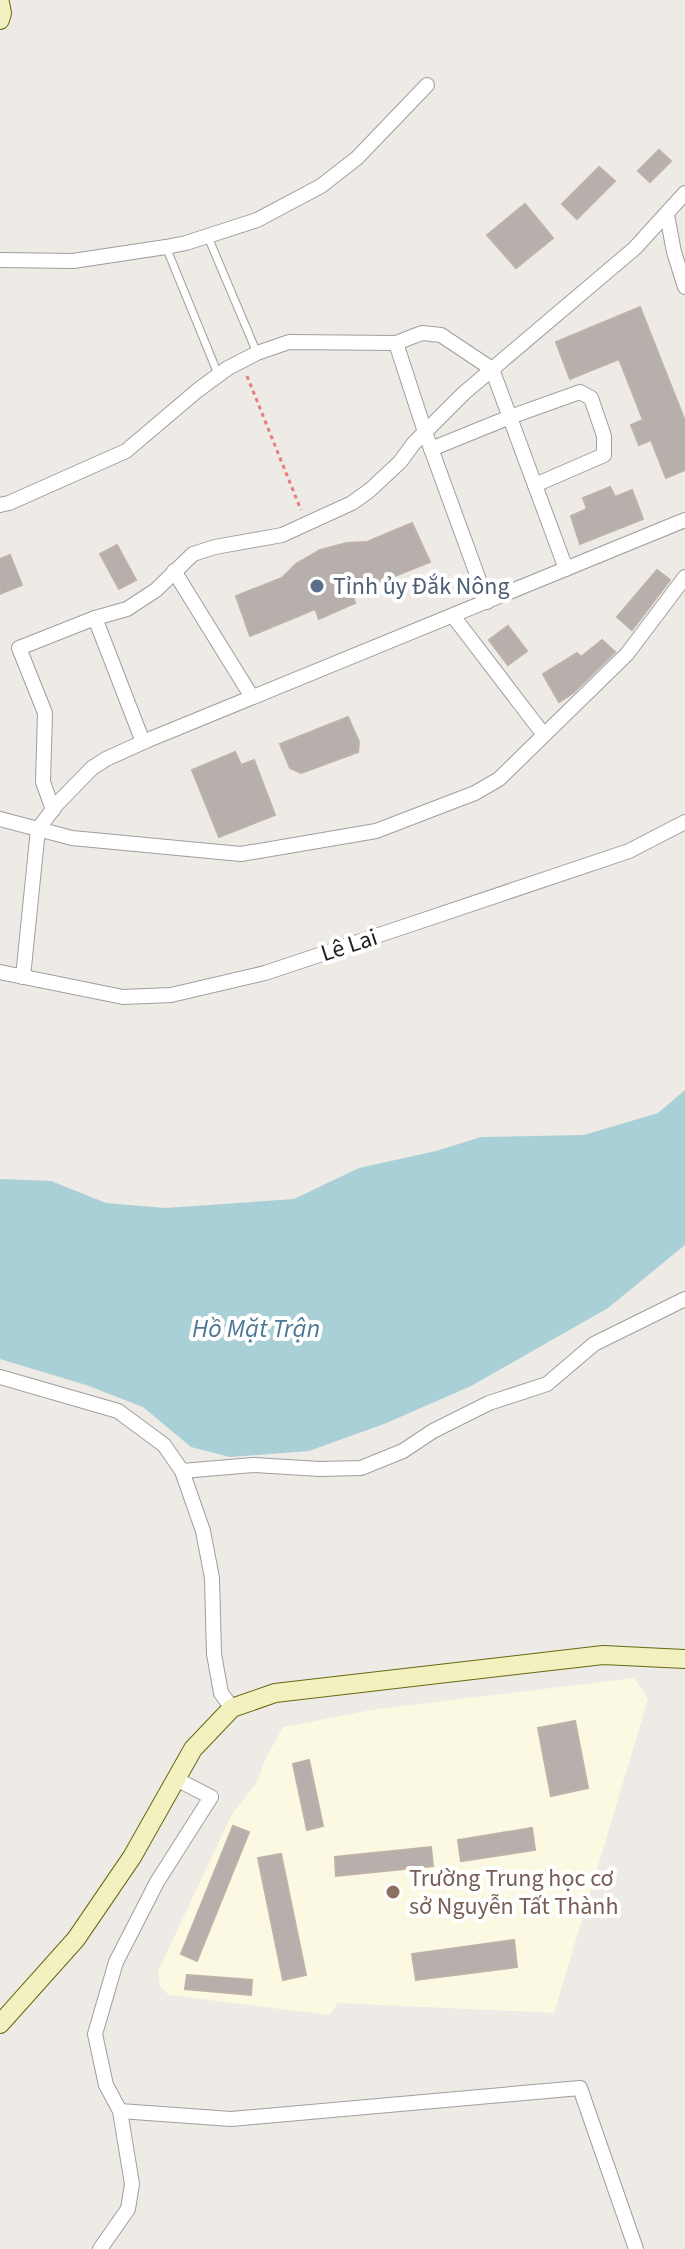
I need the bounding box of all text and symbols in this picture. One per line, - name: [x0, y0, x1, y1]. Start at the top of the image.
- place label: Tỉnh ủy Đắk Nông: [333, 569, 510, 604]
- marker: Tỉnh ủy Đắk Nông: [308, 577, 326, 595]
- street label: Lê Lai: [316, 920, 382, 971]
- water label: Hồ Mặt Trận: [192, 1310, 320, 1347]
- place label: Trường Trung học cơ sở Nguyễn Tất Thành: [409, 1861, 619, 1924]
- marker: Trường Trung học cơ sở Nguyễn Tất Thành: [384, 1883, 402, 1901]

